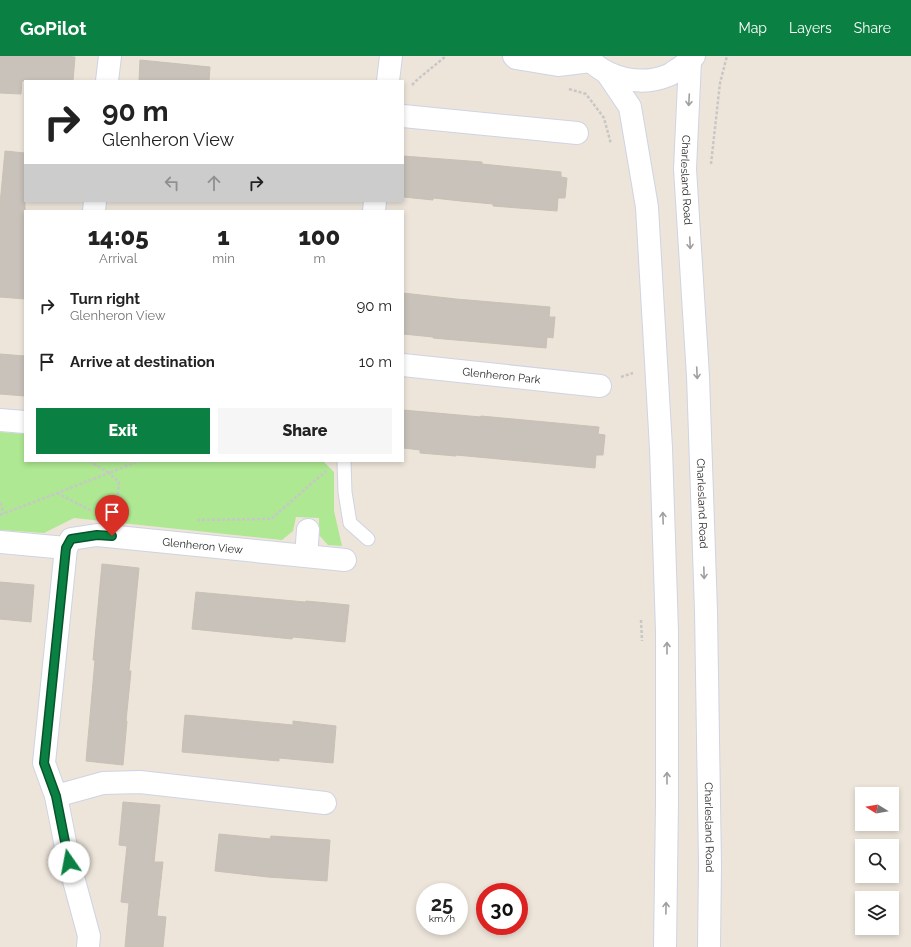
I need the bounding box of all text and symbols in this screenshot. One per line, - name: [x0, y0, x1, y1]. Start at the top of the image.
- text: GoPilot: [20, 17, 86, 39]
- text: Map: [739, 20, 767, 36]
- text: Layers: [789, 20, 832, 36]
- text: Share: [854, 20, 891, 36]
- one-way arrow: [685, 93, 692, 106]
- text: 90 m: [102, 95, 168, 128]
- icon: right: [36, 96, 88, 148]
- text: Glenheron View: [102, 129, 234, 150]
- street label: Charlesland Road: [678, 135, 695, 225]
- icon: left: [161, 172, 183, 194]
- icon: ahead: [203, 172, 225, 194]
- icon: right: [245, 172, 267, 194]
- text: 14:05: [88, 222, 149, 251]
- text: 1: [217, 222, 230, 251]
- text: 100: [298, 222, 340, 251]
- one-way arrow: [686, 236, 693, 249]
- text: Arrival: [99, 251, 137, 266]
- text: min: [212, 251, 235, 266]
- text: m: [313, 251, 325, 266]
- text: Turn right: [70, 290, 140, 308]
- icon: right: [36, 295, 58, 317]
- text: 90 m: [356, 297, 392, 315]
- text: Glenheron View: [70, 308, 165, 323]
- icon: arrive: [36, 351, 58, 373]
- text: Arrive at destination: [70, 353, 215, 371]
- text: 10 m: [359, 353, 392, 371]
- street label: Glenheron Park: [462, 365, 541, 387]
- one-way arrow: [694, 366, 701, 379]
- button: Exit: [36, 408, 210, 454]
- button: Share: [218, 408, 392, 454]
- street label: Charlesland Road: [694, 458, 710, 549]
- pin: [95, 495, 129, 536]
- icon: arrive: [101, 501, 123, 523]
- one-way arrow: [660, 512, 667, 525]
- street label: Glenheron View: [162, 536, 243, 557]
- one-way arrow: [701, 566, 708, 579]
- one-way arrow: [663, 642, 671, 655]
- one-way arrow: [663, 772, 671, 785]
- street label: Charlesland Road: [702, 782, 716, 873]
- north arrow: [855, 787, 899, 831]
- map controls: [855, 787, 899, 935]
- button: search: [855, 839, 899, 883]
- position arrow: [48, 841, 90, 883]
- speed limit sign: 30: [476, 883, 528, 935]
- button: layers: [855, 891, 899, 935]
- text: 25: [431, 892, 453, 916]
- one-way arrow: [662, 902, 670, 915]
- text: km/h: [429, 913, 455, 924]

